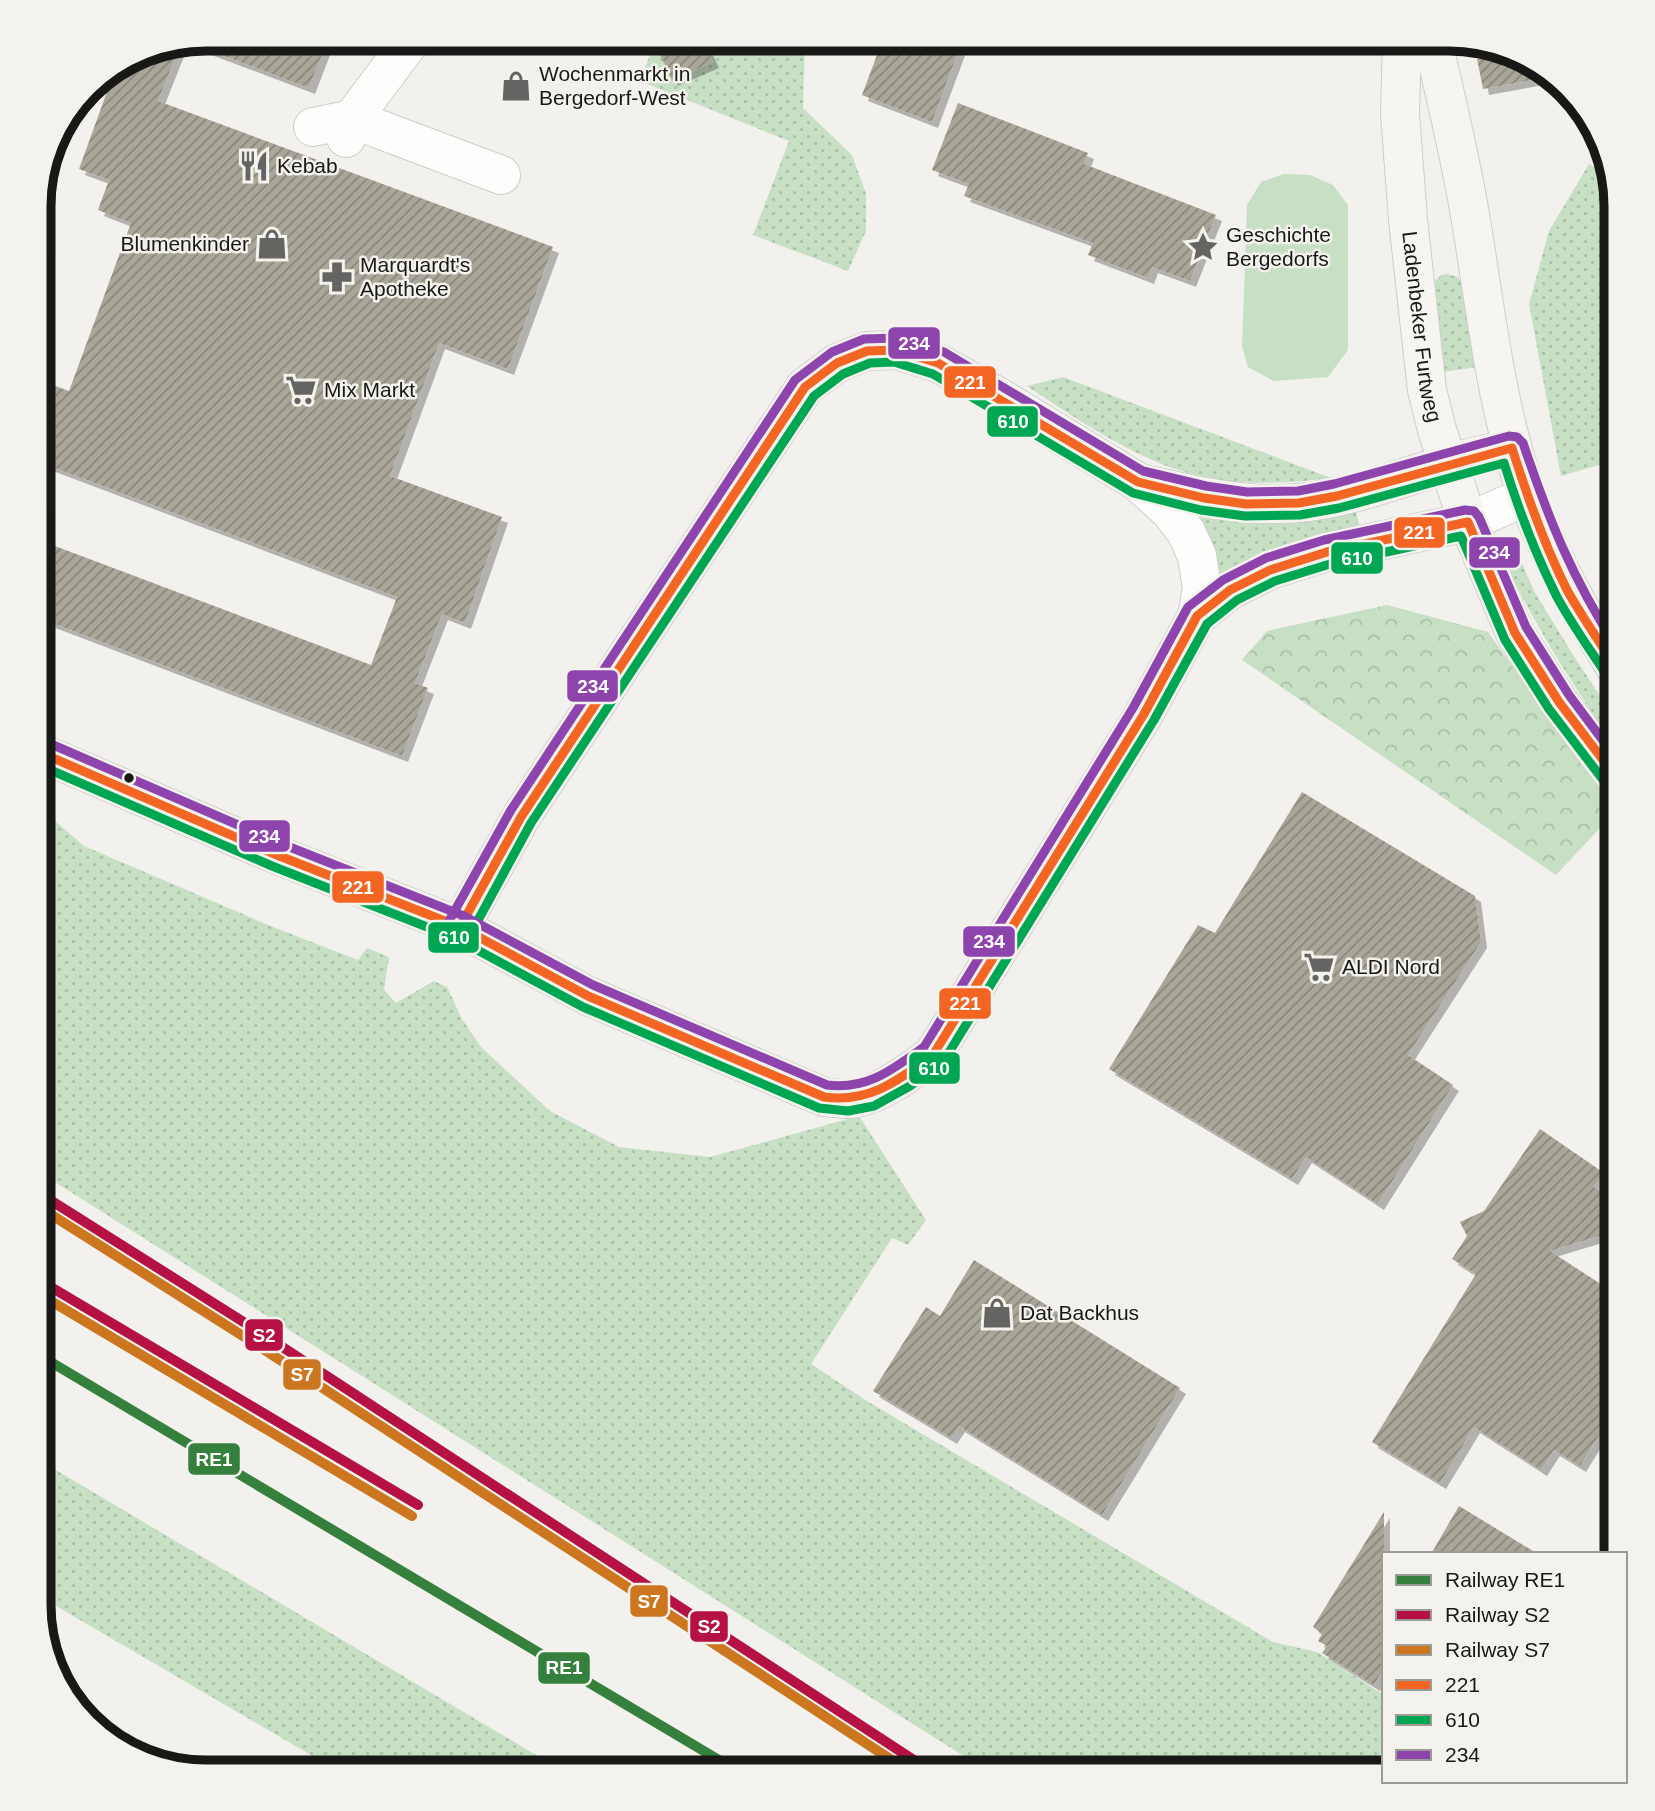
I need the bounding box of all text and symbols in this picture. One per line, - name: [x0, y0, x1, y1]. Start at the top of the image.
- place label: Wochenmarkt in Bergedorf-West: [539, 62, 690, 109]
- shop icon: Wochenmarkt in Bergedorf-West: [499, 69, 533, 103]
- restaurant icon: Kebab: [237, 149, 271, 183]
- place label: Kebab: [277, 154, 338, 177]
- place label: Geschichte Bergedorfs: [1226, 223, 1331, 270]
- shop icon: Blumenkinder: [255, 227, 289, 261]
- place icon: Geschichte Bergedorfs: [1186, 230, 1220, 264]
- street label: Ladenbeker Furtweg: [1398, 230, 1447, 425]
- place label: Blumenkinder: [121, 232, 249, 255]
- place label: Marquardt's Apotheke: [360, 253, 470, 300]
- pharmacy icon: Marquardt's Apotheke: [320, 260, 354, 294]
- line badge: 234: [887, 326, 941, 360]
- text: 234: [898, 333, 930, 354]
- line badge: 221: [943, 365, 997, 399]
- text: 221: [954, 372, 986, 393]
- supermarket icon: Mix Markt: [284, 373, 318, 407]
- place label: Mix Markt: [324, 378, 415, 401]
- line badge: 610: [986, 405, 1039, 438]
- text: 610: [997, 411, 1029, 432]
- line badge: 221: [1393, 516, 1446, 549]
- text: 221: [1403, 522, 1435, 543]
- line badge: 234: [1468, 536, 1521, 569]
- line badge: 610: [1330, 541, 1384, 575]
- text: 234: [1478, 542, 1510, 563]
- text: 610: [1341, 548, 1373, 569]
- line badge: 234: [566, 669, 619, 703]
- text: 234: [577, 676, 609, 697]
- unlabelled marker: [122, 771, 136, 785]
- line badge: 234: [238, 819, 291, 853]
- text: 234: [248, 826, 280, 847]
- line badge: 221: [331, 870, 385, 904]
- text: 221: [342, 877, 374, 898]
- line badge: 610: [427, 921, 480, 954]
- line badge: 234: [962, 925, 1016, 958]
- text: 610: [438, 927, 470, 948]
- text: 234: [973, 931, 1005, 952]
- supermarket icon: ALDI Nord: [1302, 950, 1336, 984]
- place label: ALDI Nord: [1342, 955, 1440, 978]
- line badge: 221: [938, 987, 992, 1020]
- text: 221: [949, 993, 981, 1014]
- line badge: 610: [908, 1051, 961, 1085]
- text: 610: [918, 1058, 950, 1079]
- shop icon: Dat Backhus: [980, 1296, 1014, 1330]
- place label: Dat Backhus: [1020, 1301, 1139, 1324]
- line badge: S2: [244, 1318, 284, 1352]
- text: S2: [252, 1325, 276, 1346]
- line badge: S7: [282, 1358, 322, 1391]
- text: S7: [290, 1364, 314, 1385]
- line badge: RE1: [187, 1442, 241, 1476]
- text: RE1: [196, 1449, 233, 1470]
- legend: [1382, 1552, 1627, 1783]
- text: Railway RE1: [1445, 1568, 1565, 1591]
- line badge: S7: [629, 1584, 669, 1618]
- text: S7: [637, 1591, 661, 1612]
- text: Railway S2: [1445, 1603, 1550, 1626]
- line badge: S2: [689, 1610, 729, 1643]
- text: S2: [697, 1616, 721, 1637]
- text: Railway S7: [1445, 1638, 1550, 1661]
- line badge: RE1: [537, 1651, 591, 1685]
- text: RE1: [546, 1657, 583, 1678]
- text: 221: [1445, 1673, 1480, 1696]
- text: 610: [1445, 1708, 1480, 1731]
- text: 234: [1445, 1743, 1480, 1766]

